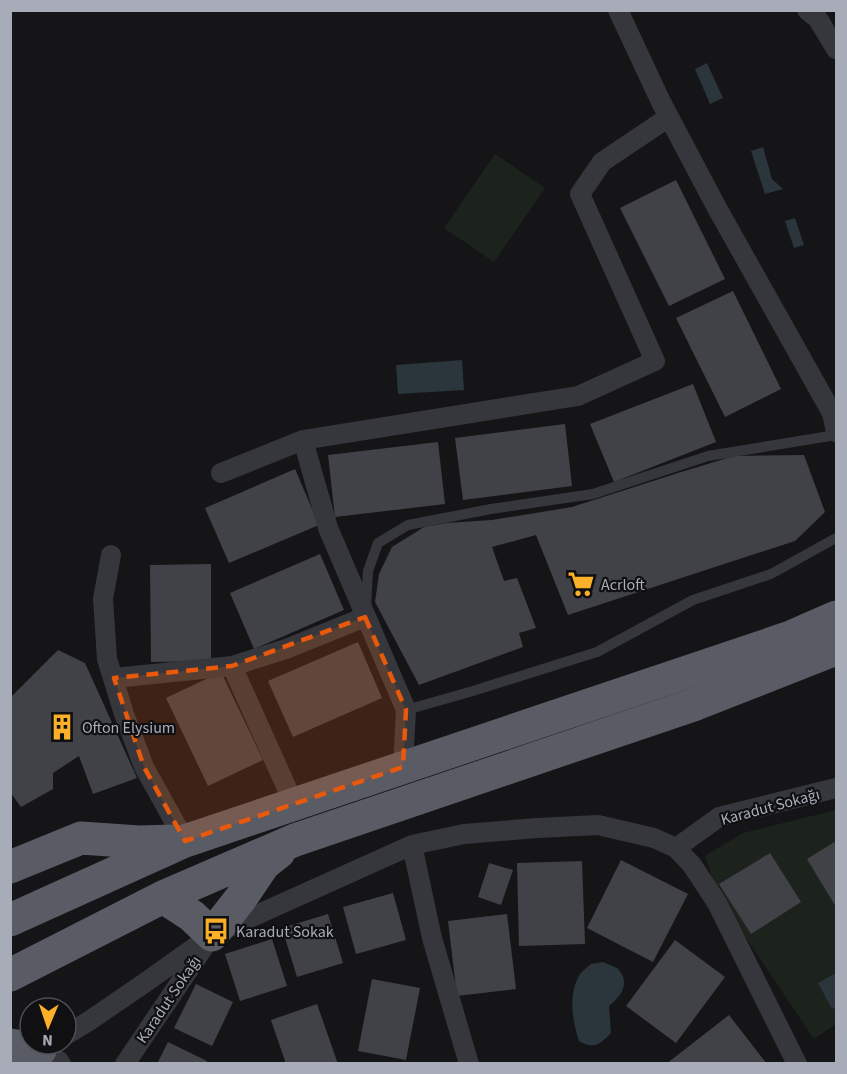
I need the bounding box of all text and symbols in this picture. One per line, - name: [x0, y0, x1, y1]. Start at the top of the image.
- supermarket icon: Acrloft: [566, 569, 596, 599]
- place label: Acrloft: [601, 574, 645, 596]
- building icon: Ofton Elysium: [47, 712, 77, 742]
- place label: Ofton Elysium: [82, 717, 175, 739]
- street label: Karadut Sokağı: [718, 783, 822, 831]
- bus stop icon: Karadut Sokak: [201, 916, 231, 946]
- place label: Karadut Sokak: [236, 921, 334, 943]
- street label: Karadut Sokağı: [131, 951, 206, 1048]
- north arrow: [18, 996, 78, 1056]
- text: N: [42, 1029, 53, 1051]

